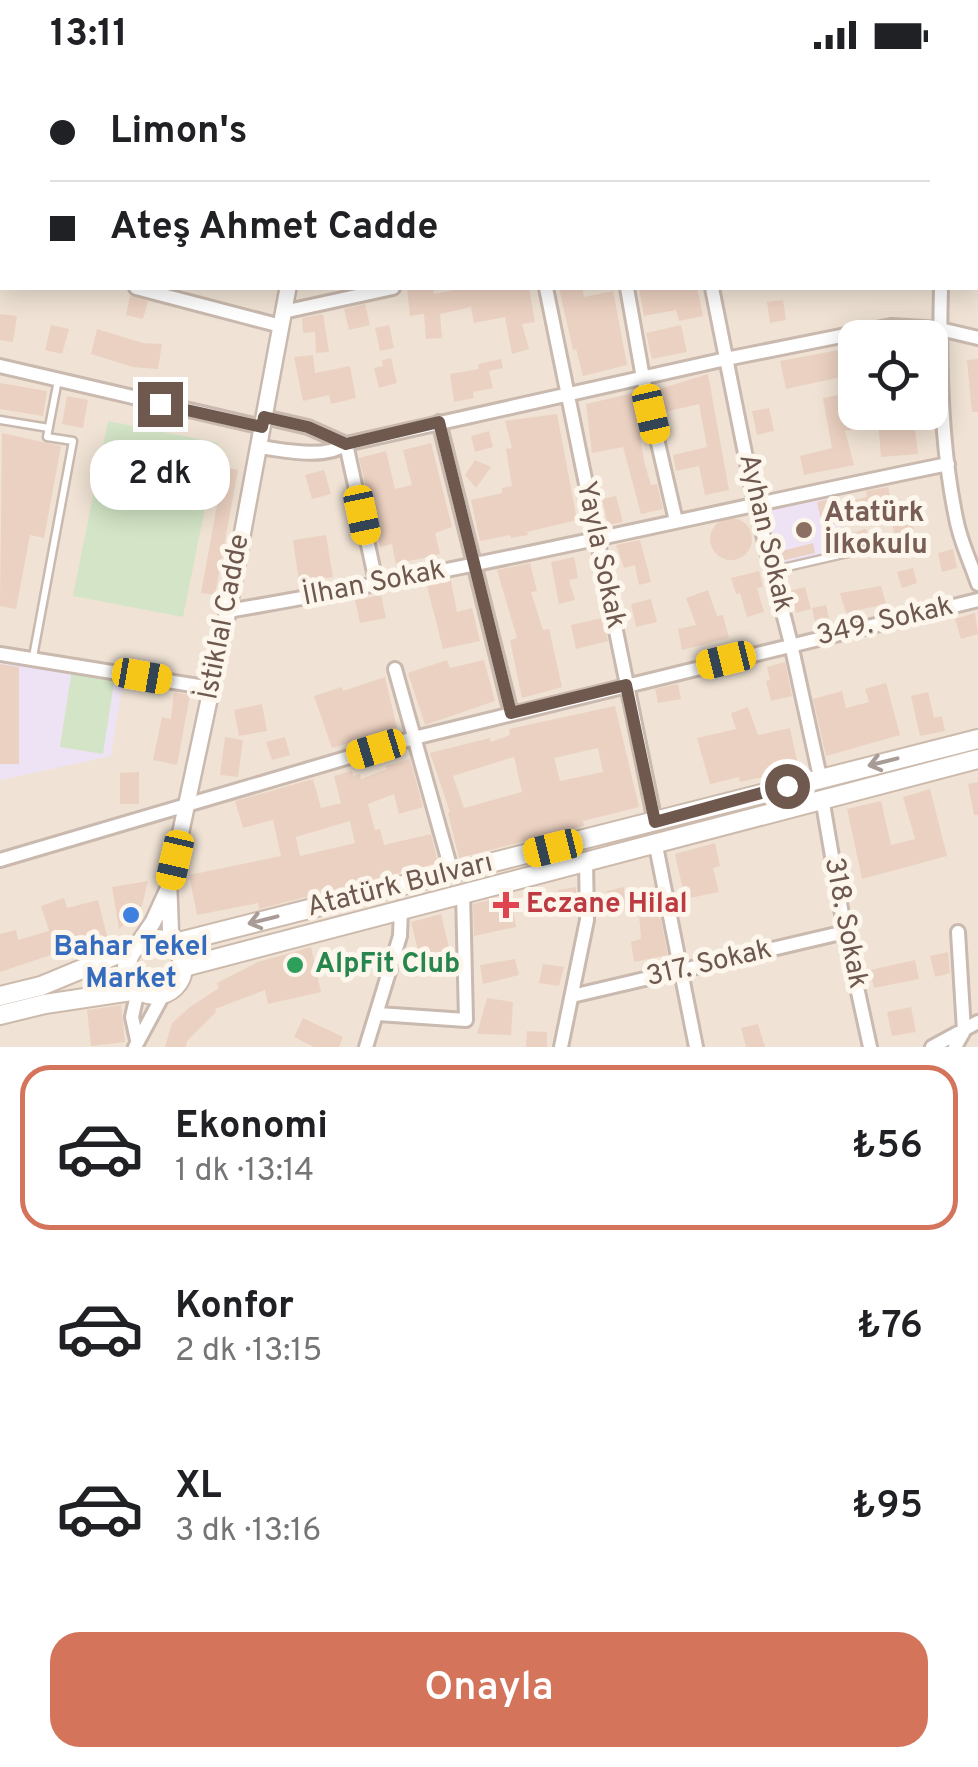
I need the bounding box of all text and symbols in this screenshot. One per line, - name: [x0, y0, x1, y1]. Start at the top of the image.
- text: 13:11: [50, 11, 128, 60]
- text: Limon's: [110, 108, 247, 157]
- text: Ateş Ahmet Cadde: [110, 204, 438, 253]
- map controls: [838, 320, 948, 430]
- button: locate: [838, 320, 948, 430]
- car: [630, 381, 672, 447]
- route end: [138, 382, 183, 427]
- callout: 2 dk: [90, 439, 230, 509]
- street label: Ayhan Sokak: [729, 450, 801, 616]
- text: 2 dk: [128, 455, 192, 495]
- street label: Yayla Sokak: [567, 478, 633, 632]
- car: [341, 483, 383, 547]
- place label: Atatürk İlkokulu: [824, 496, 928, 564]
- marker: Atatürk İlkokulu: [793, 519, 815, 541]
- street label: İstiklal Cadde: [190, 531, 259, 703]
- street label: İlhan Sokak: [300, 552, 448, 615]
- street label: 349. Sokak: [813, 589, 957, 655]
- car: [693, 638, 759, 682]
- car: [110, 656, 174, 696]
- car: [343, 726, 409, 772]
- one-way arrow: [868, 754, 900, 772]
- route start: [765, 764, 810, 809]
- car: [520, 826, 586, 870]
- car: [154, 827, 196, 893]
- street label: Atatürk Bulvarı: [303, 846, 497, 926]
- street label: 318. Sokak: [815, 854, 875, 992]
- place label: Eczane Hilal: [526, 887, 688, 923]
- marker: Eczane Hilal: [495, 894, 517, 916]
- marker: Bahar Tekel Market: [120, 904, 142, 926]
- one-way arrow: [248, 912, 279, 931]
- place label: Bahar Tekel Market: [54, 930, 208, 998]
- street label: 317. Sokak: [643, 932, 775, 996]
- place label: AlpFit Club: [315, 947, 460, 983]
- marker: AlpFit Club: [284, 954, 306, 976]
- icon: car: [55, 1103, 145, 1193]
- text: Ekonomi: [175, 1103, 328, 1152]
- text: ₺56: [852, 1123, 923, 1172]
- text: 1 dk · 13:14: [175, 1152, 314, 1192]
- icon: car: [55, 1283, 145, 1373]
- text: Konfor: [175, 1283, 294, 1332]
- text: ₺76: [857, 1303, 923, 1352]
- text: 2 dk · 13:15: [175, 1332, 322, 1372]
- icon: car: [55, 1463, 145, 1553]
- text: XL: [175, 1463, 222, 1512]
- text: ₺95: [852, 1483, 923, 1532]
- text: 3 dk · 13:16: [175, 1512, 321, 1552]
- button: Onayla: [50, 1632, 928, 1747]

